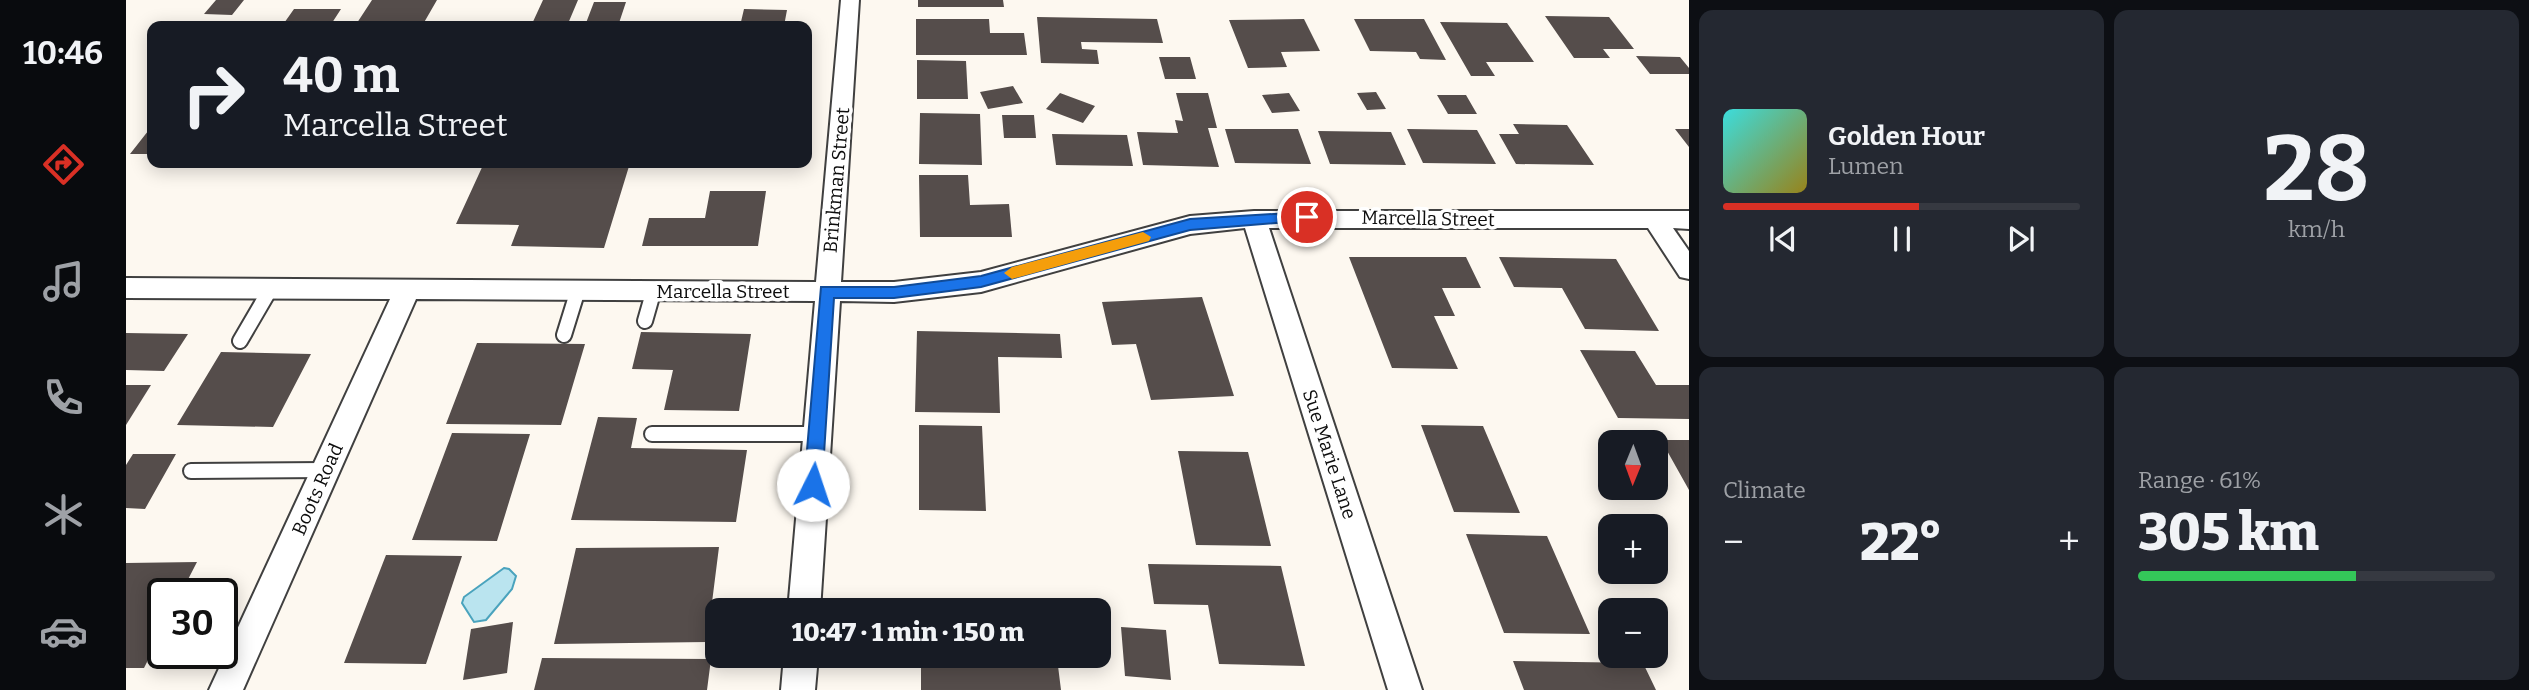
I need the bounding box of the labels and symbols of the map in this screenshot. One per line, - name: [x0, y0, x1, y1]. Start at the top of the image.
- street label: Brinkman Street: [819, 106, 854, 254]
- pin: [1277, 187, 1337, 247]
- street label: Marcella Street: [1361, 206, 1495, 231]
- street label: Marcella Street: [656, 280, 790, 303]
- street label: Sue Marie Lane: [1298, 386, 1361, 522]
- north arrow: [1598, 430, 1668, 500]
- street label: Boots Road: [287, 440, 348, 539]
- position arrow: [776, 448, 850, 522]
- speed limit sign: 30: [147, 578, 238, 669]

